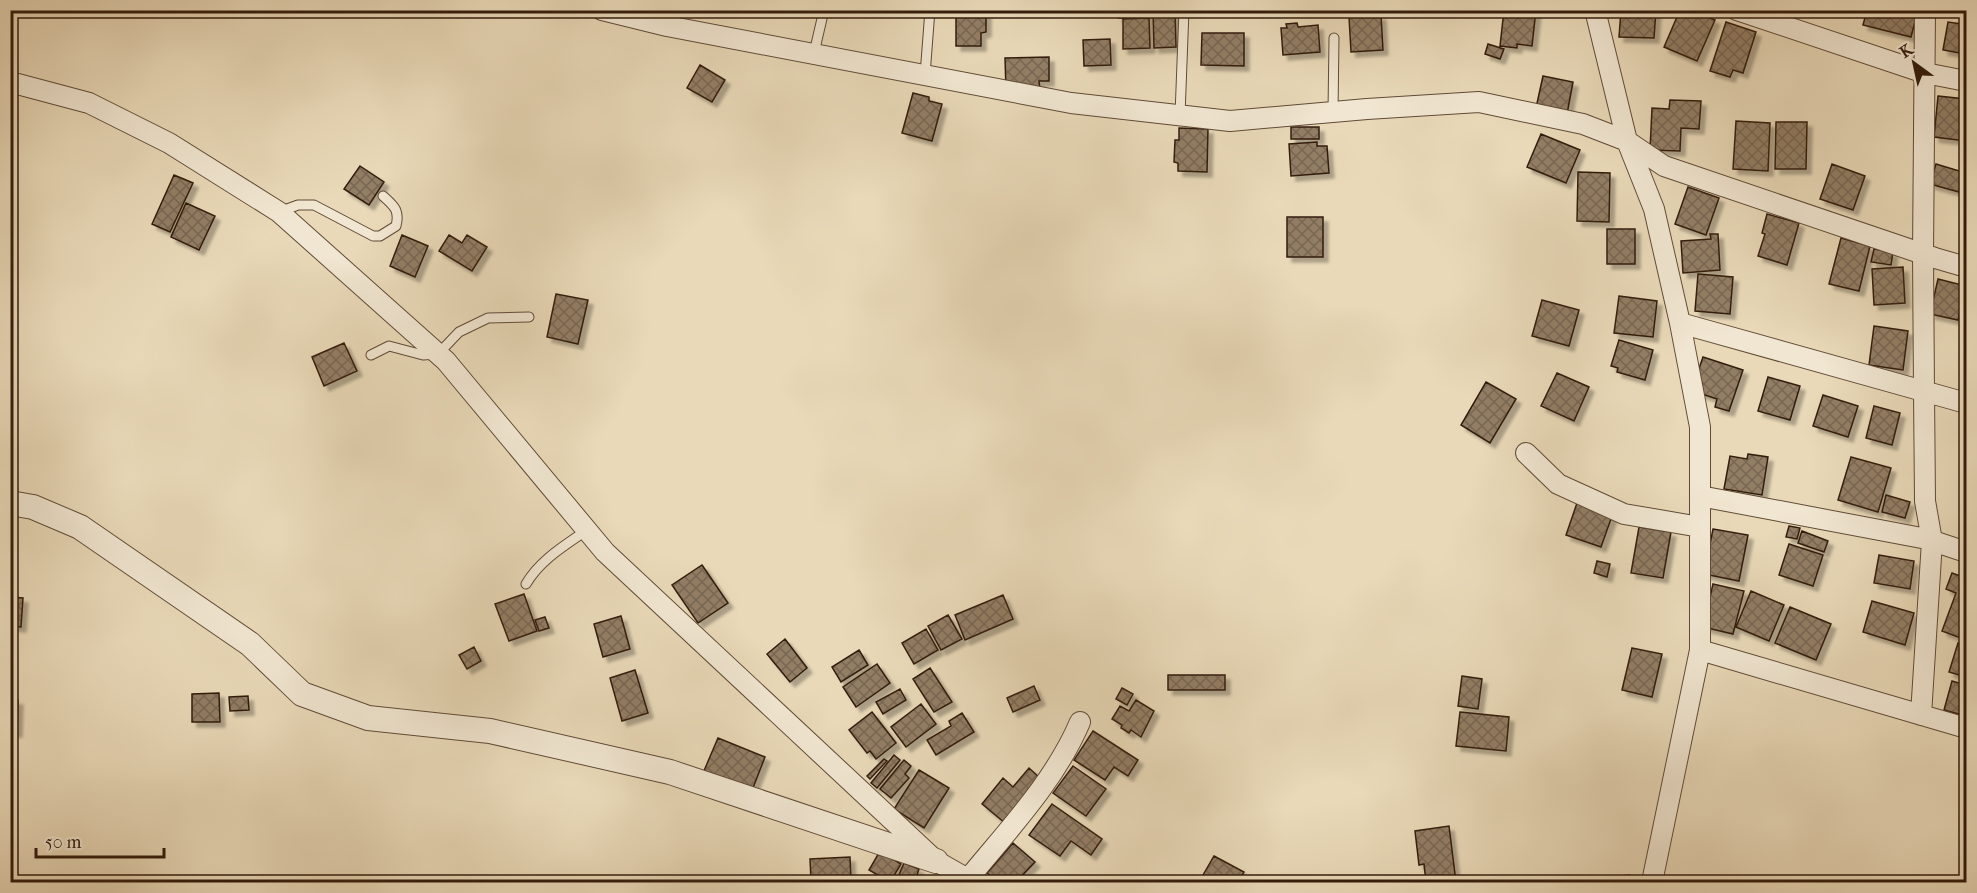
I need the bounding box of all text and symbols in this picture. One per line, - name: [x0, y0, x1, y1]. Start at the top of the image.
- north arrow: [1884, 33, 1944, 93]
- text: K: [1896, 39, 1917, 62]
- scale bar: [36, 821, 164, 859]
- text: 50 m: [45, 832, 82, 853]

